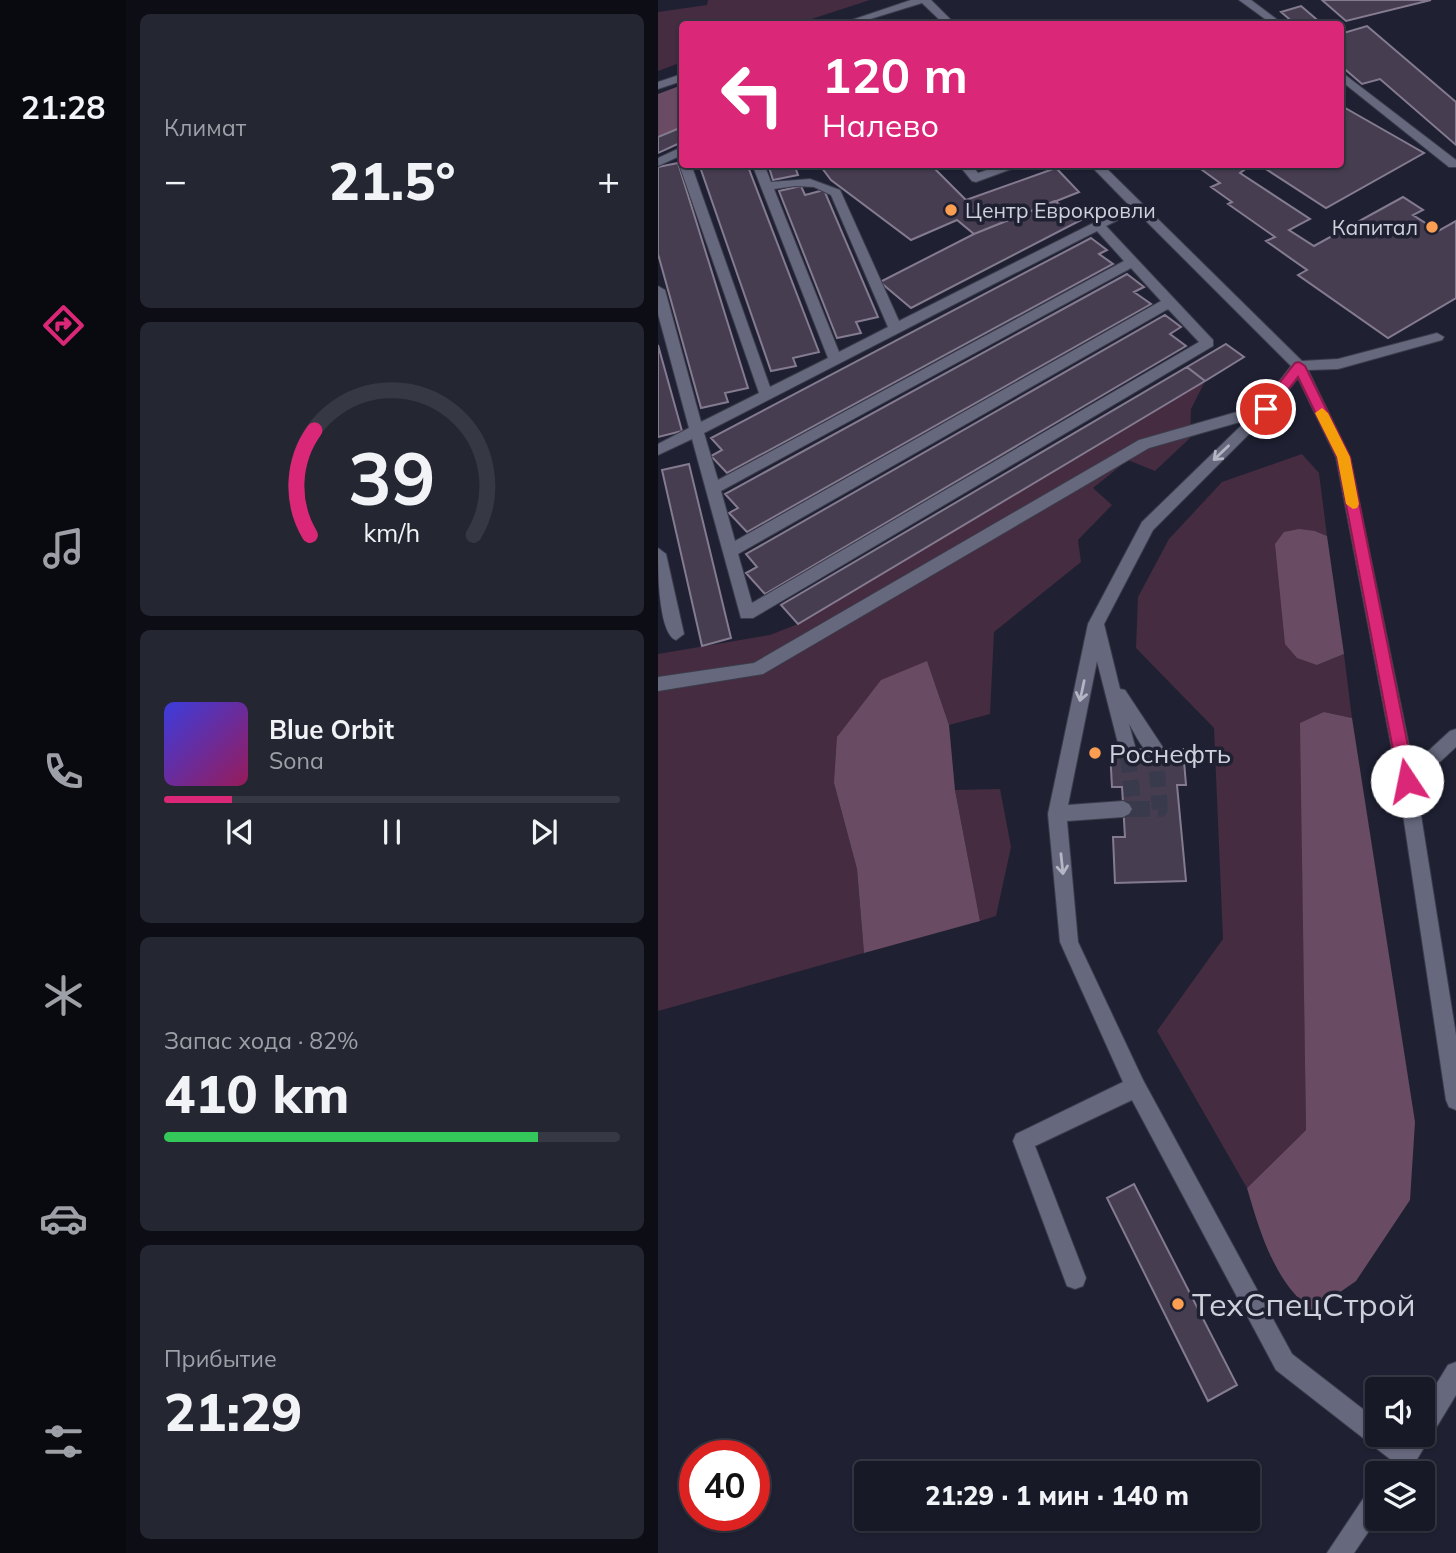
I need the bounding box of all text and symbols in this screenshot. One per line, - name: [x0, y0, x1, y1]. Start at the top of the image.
- text: 120 m: [822, 44, 968, 105]
- icon: left: [707, 49, 798, 140]
- text: 21:28: [21, 87, 105, 127]
- text: Налево: [822, 105, 939, 145]
- text: Климат: [164, 113, 246, 142]
- text: 21.5°: [328, 148, 456, 213]
- text: −: [164, 156, 187, 204]
- text: +: [597, 156, 620, 204]
- place label: Центр Еврокровли: [965, 197, 1156, 223]
- marker: Центр Еврокровли: [943, 202, 959, 218]
- place label: Капитал: [1332, 214, 1418, 240]
- marker: Капитал: [1424, 219, 1440, 235]
- icon: directions: [39, 301, 88, 350]
- pin: [1236, 379, 1296, 439]
- icon: arrive: [1247, 390, 1285, 428]
- text: 39: [348, 432, 436, 523]
- one-way arrow: [1212, 444, 1229, 461]
- text: km/h: [364, 516, 420, 547]
- icon: music: [39, 524, 88, 573]
- one-way arrow: [1075, 679, 1089, 702]
- text: Blue Orbit: [269, 713, 394, 746]
- place label: Роснефть: [1109, 737, 1231, 770]
- position arrow: [1370, 744, 1444, 818]
- marker: Роснефть: [1087, 745, 1103, 761]
- text: Sona: [269, 746, 324, 775]
- icon: phone: [39, 747, 88, 796]
- icon: previous: [221, 813, 259, 851]
- icon: pause: [373, 813, 411, 851]
- icon: next: [525, 813, 563, 851]
- one-way arrow: [1055, 853, 1068, 875]
- icon: climate: [39, 971, 88, 1020]
- text: Запас хода · 82%: [164, 1026, 359, 1055]
- text: 410 km: [164, 1061, 349, 1126]
- icon: car: [39, 1194, 88, 1243]
- place label: ТехСпецСтрой: [1192, 1284, 1416, 1324]
- marker: ТехСпецСтрой: [1170, 1296, 1186, 1312]
- text: Прибытие: [164, 1344, 277, 1373]
- map controls: [1365, 1377, 1435, 1531]
- button: sound: [1365, 1377, 1435, 1447]
- text: 21:29: [164, 1379, 302, 1444]
- icon: filters: [39, 1417, 88, 1466]
- speed limit sign: 40: [679, 1440, 770, 1531]
- button: layers: [1365, 1461, 1435, 1531]
- text: 21:29 · 1 мин · 140 m: [925, 1479, 1189, 1512]

